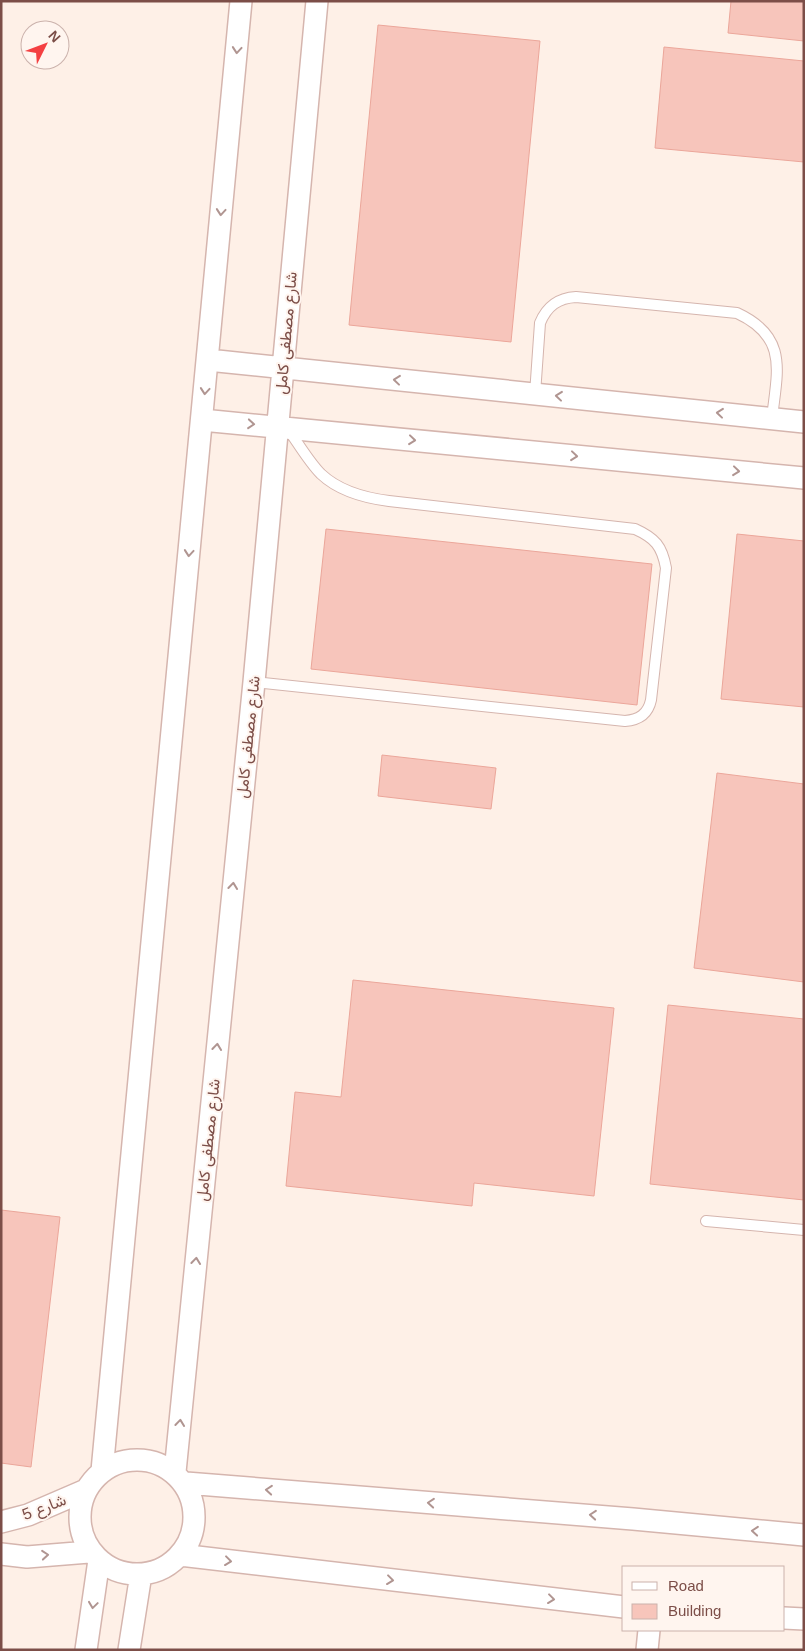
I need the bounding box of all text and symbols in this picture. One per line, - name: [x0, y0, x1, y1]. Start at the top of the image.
- north arrow: [20, 20, 70, 70]
- text: N: [45, 27, 64, 45]
- one-way arrow: [231, 46, 242, 54]
- one-way arrow: [216, 208, 227, 216]
- street label: شارع مصطفى كامل: [272, 271, 303, 395]
- one-way arrow: [393, 375, 401, 386]
- one-way arrow: [200, 387, 211, 395]
- one-way arrow: [554, 391, 562, 402]
- one-way arrow: [716, 408, 724, 419]
- one-way arrow: [247, 418, 255, 429]
- one-way arrow: [409, 434, 417, 445]
- one-way arrow: [570, 450, 578, 461]
- one-way arrow: [732, 466, 740, 477]
- one-way arrow: [184, 549, 195, 557]
- street label: شارع مصطفى كامل: [233, 675, 266, 799]
- one-way arrow: [228, 881, 239, 889]
- one-way arrow: [212, 1043, 223, 1051]
- street label: شارع مصطفى كامل: [193, 1078, 226, 1202]
- one-way arrow: [190, 1257, 201, 1265]
- one-way arrow: [174, 1419, 185, 1427]
- one-way arrow: [265, 1485, 273, 1496]
- street label: شارع 5: [20, 1491, 69, 1526]
- one-way arrow: [427, 1497, 435, 1508]
- one-way arrow: [589, 1510, 597, 1521]
- one-way arrow: [751, 1526, 759, 1537]
- one-way arrow: [41, 1550, 49, 1561]
- one-way arrow: [225, 1555, 233, 1566]
- legend: [622, 1566, 785, 1631]
- one-way arrow: [386, 1574, 394, 1585]
- text: Road: [668, 1577, 704, 1594]
- one-way arrow: [547, 1593, 555, 1604]
- one-way arrow: [88, 1601, 98, 1609]
- text: Building: [668, 1602, 721, 1619]

